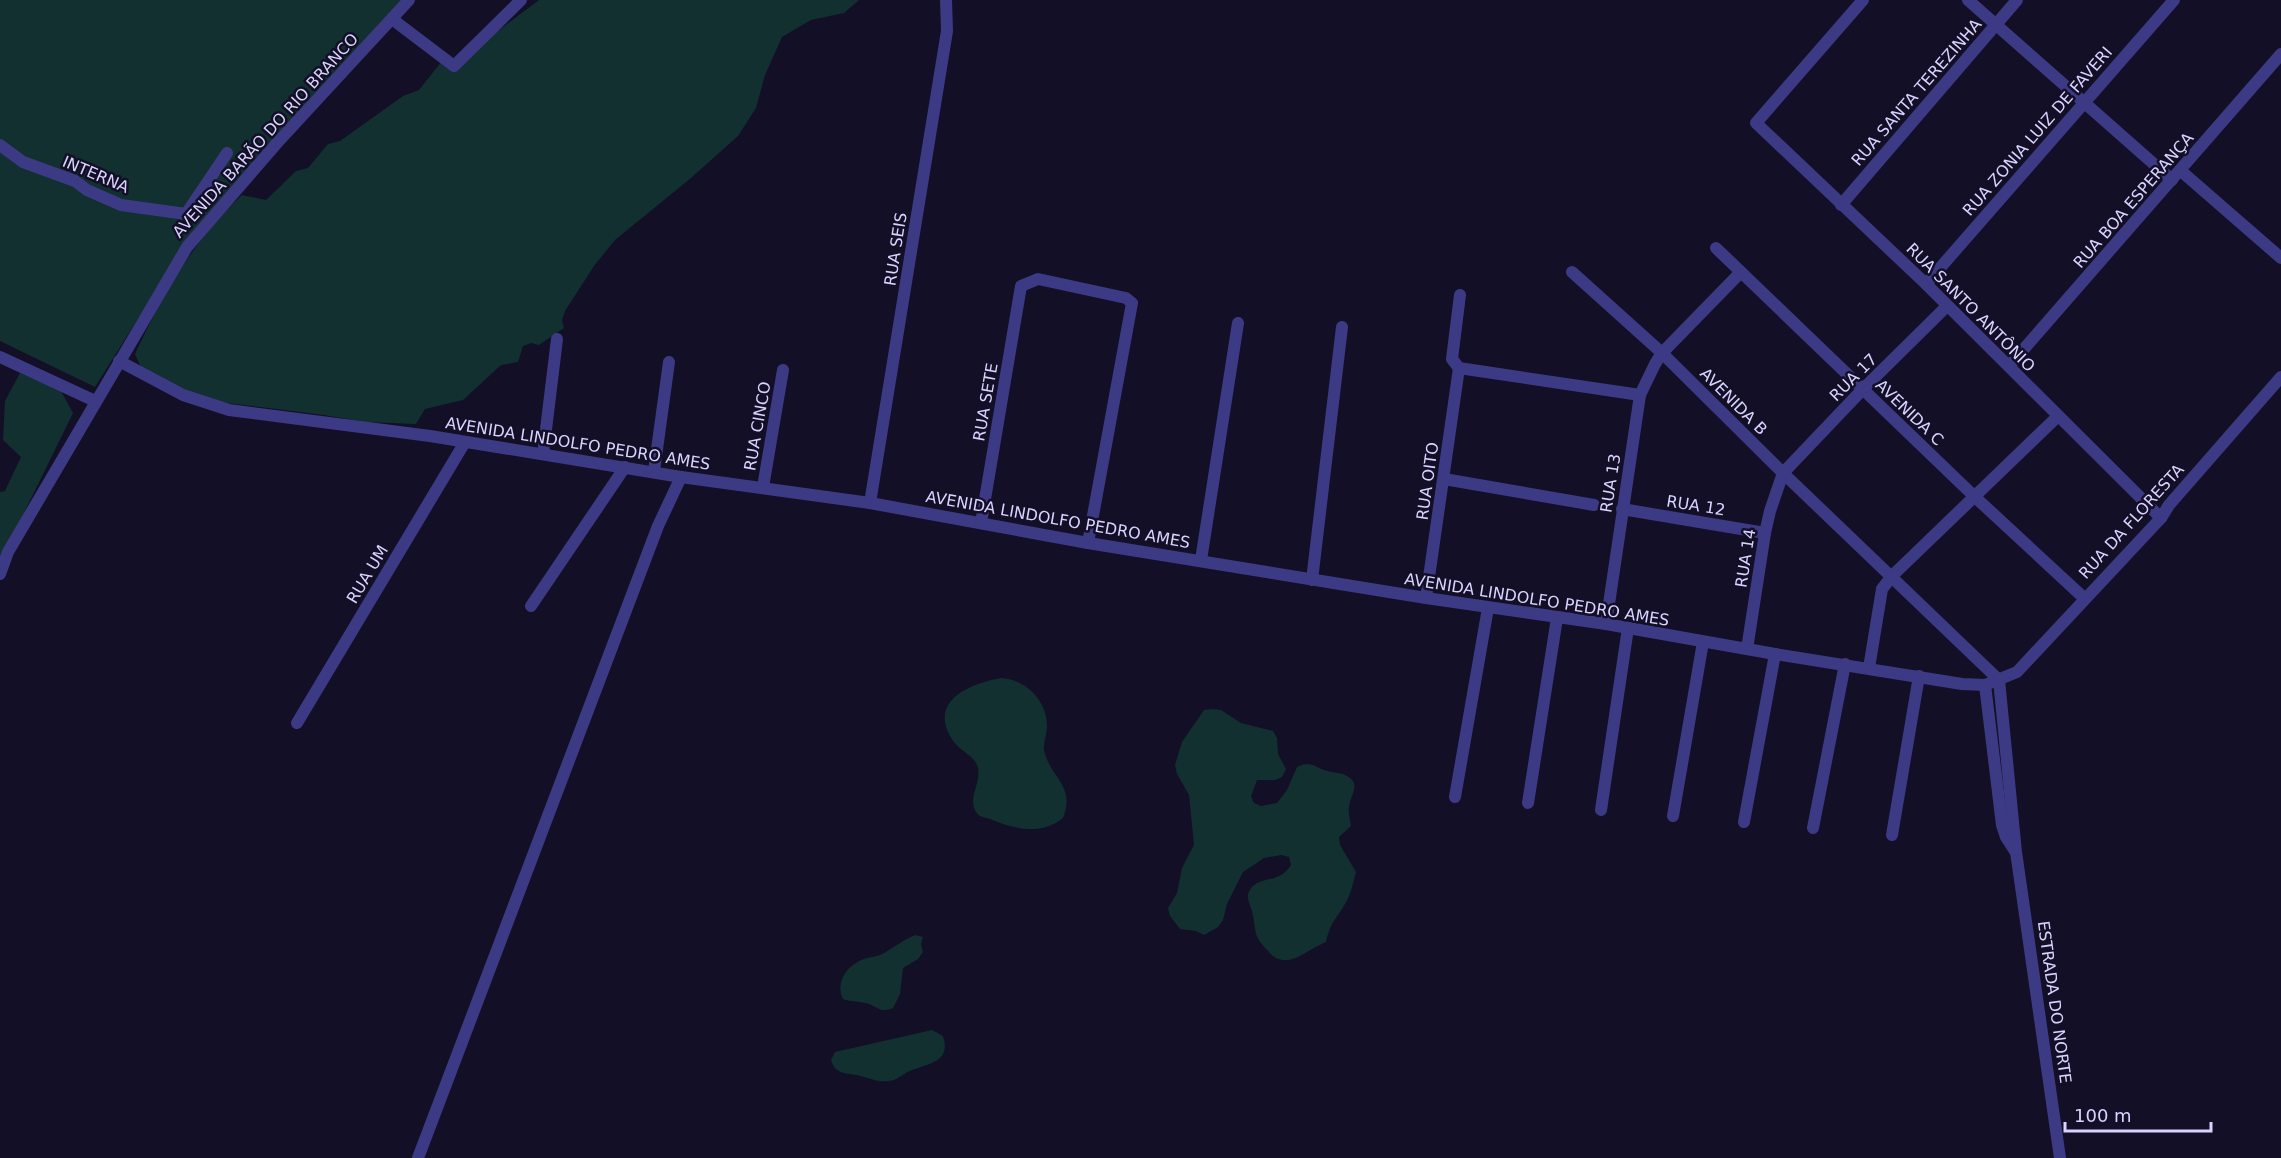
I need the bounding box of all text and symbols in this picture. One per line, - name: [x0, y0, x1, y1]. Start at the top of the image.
- street label: RUA SANTA TEREZINHA: [1847, 15, 1985, 170]
- street label: AVENIDA BARÃO DO RIO BRANCO: [169, 29, 362, 241]
- street label: RUA ZONIA LUIZ DE FAVERI: [1959, 43, 2116, 220]
- street label: RUA BOA ESPERANÇA: [2069, 129, 2197, 272]
- street label: INTERNA: [60, 152, 132, 197]
- street label: RUA SEIS: [880, 211, 911, 287]
- street label: RUA SANTO ANTÔNIO: [1902, 239, 2039, 376]
- street label: RUA 17: [1826, 350, 1881, 405]
- street label: RUA SETE: [969, 362, 1002, 443]
- street label: AVENIDA B: [1696, 364, 1771, 439]
- street label: AVENIDA C: [1872, 375, 1948, 449]
- street label: RUA CINCO: [740, 380, 775, 472]
- street label: AVENIDA LINDOLFO PEDRO AMES: [444, 413, 712, 474]
- street label: RUA OITO: [1413, 441, 1442, 521]
- street label: RUA 13: [1596, 452, 1625, 514]
- street label: RUA DA FLORESTA: [2075, 460, 2188, 583]
- street label: AVENIDA LINDOLFO PEDRO AMES: [924, 487, 1191, 552]
- street label: RUA 12: [1665, 491, 1727, 520]
- street label: RUA 14: [1731, 527, 1760, 589]
- street label: RUA UM: [343, 542, 392, 607]
- street label: AVENIDA LINDOLFO PEDRO AMES: [1403, 569, 1671, 630]
- street label: ESTRADA DO NORTE: [2034, 920, 2075, 1085]
- scale bar: [2065, 1095, 2210, 1133]
- text: 100 m: [2074, 1105, 2132, 1126]

